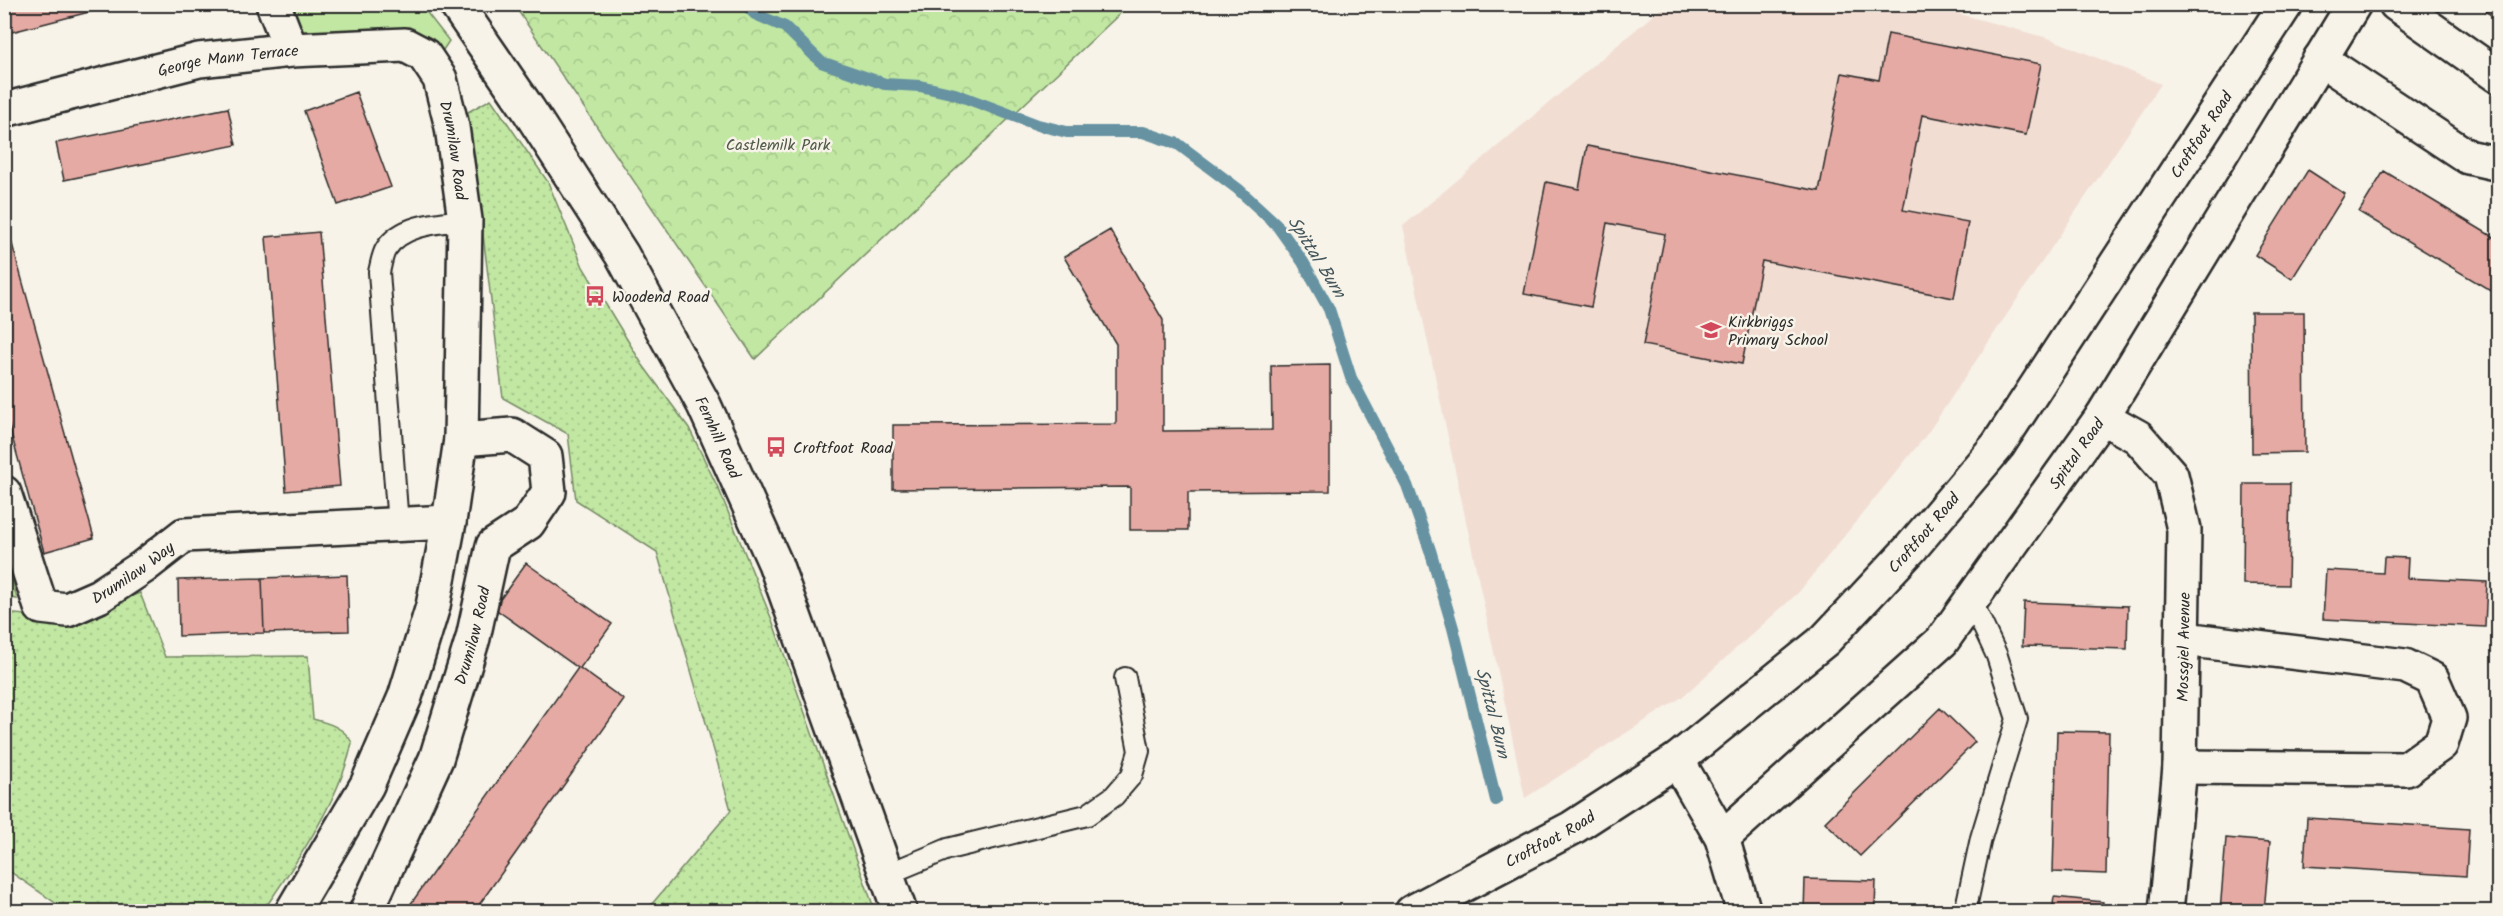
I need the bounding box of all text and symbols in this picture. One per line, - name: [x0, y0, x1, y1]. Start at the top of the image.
- street label: George Mann Terrace: [155, 39, 299, 84]
- street label: Croftfoot Road: [2164, 86, 2240, 184]
- street label: Drumilaw Road: [432, 98, 473, 203]
- park label: Castlemilk Park: [726, 133, 831, 158]
- water label: Spittal Burn: [1279, 211, 1353, 306]
- bus stop icon: Woodend Road: [583, 284, 607, 308]
- place label: Woodend Road: [612, 285, 710, 310]
- place label: Kirkbriggs Primary School: [1728, 310, 1828, 353]
- school or university icon: Kirkbriggs Primary School: [1699, 318, 1723, 342]
- street label: Fernhill Road: [687, 392, 747, 484]
- street label: Spittal Road: [2043, 413, 2112, 495]
- bus stop icon: Croftfoot Road: [764, 435, 788, 459]
- place label: Croftfoot Road: [793, 436, 894, 461]
- street label: Croftfoot Road: [1882, 487, 1967, 580]
- street label: Drumilaw Way: [88, 536, 181, 612]
- street label: Drumilaw Road: [448, 583, 498, 688]
- street label: Mossgiel Avenue: [2171, 592, 2198, 702]
- water label: Spittal Burn: [1466, 665, 1517, 763]
- street label: Croftfoot Road: [1501, 805, 1602, 875]

